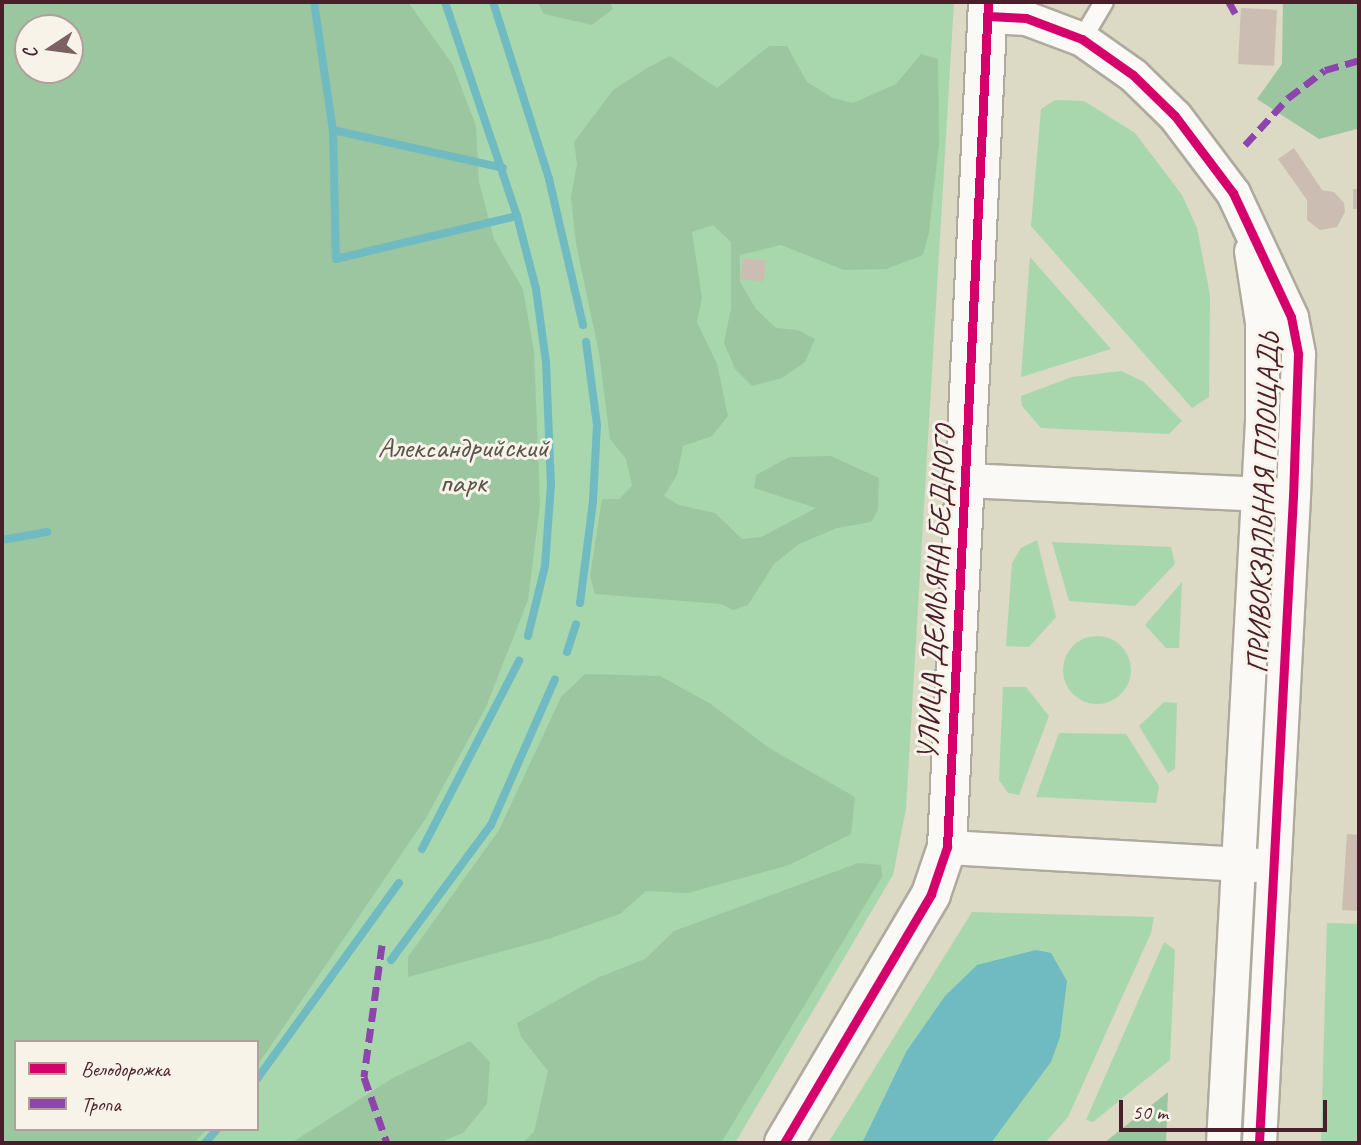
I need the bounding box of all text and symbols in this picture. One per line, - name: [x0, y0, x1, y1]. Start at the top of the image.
- north arrow: [14, 14, 84, 84]
- text: С: [18, 46, 43, 61]
- street label: ПРИВОКЗАЛЬНАЯ ПЛОЩАДЬ: [1239, 335, 1287, 671]
- street label: УЛИЦА ДЕМЬЯНА БЕДНОГО: [909, 425, 963, 761]
- park label: Александрийский парк: [377, 429, 549, 499]
- legend: [14, 1040, 259, 1131]
- text: Велодорожка: [81, 1056, 170, 1082]
- scale bar: [1123, 1086, 1331, 1130]
- text: Тропа: [81, 1091, 121, 1117]
- text: 50 m: [1132, 1099, 1168, 1125]

